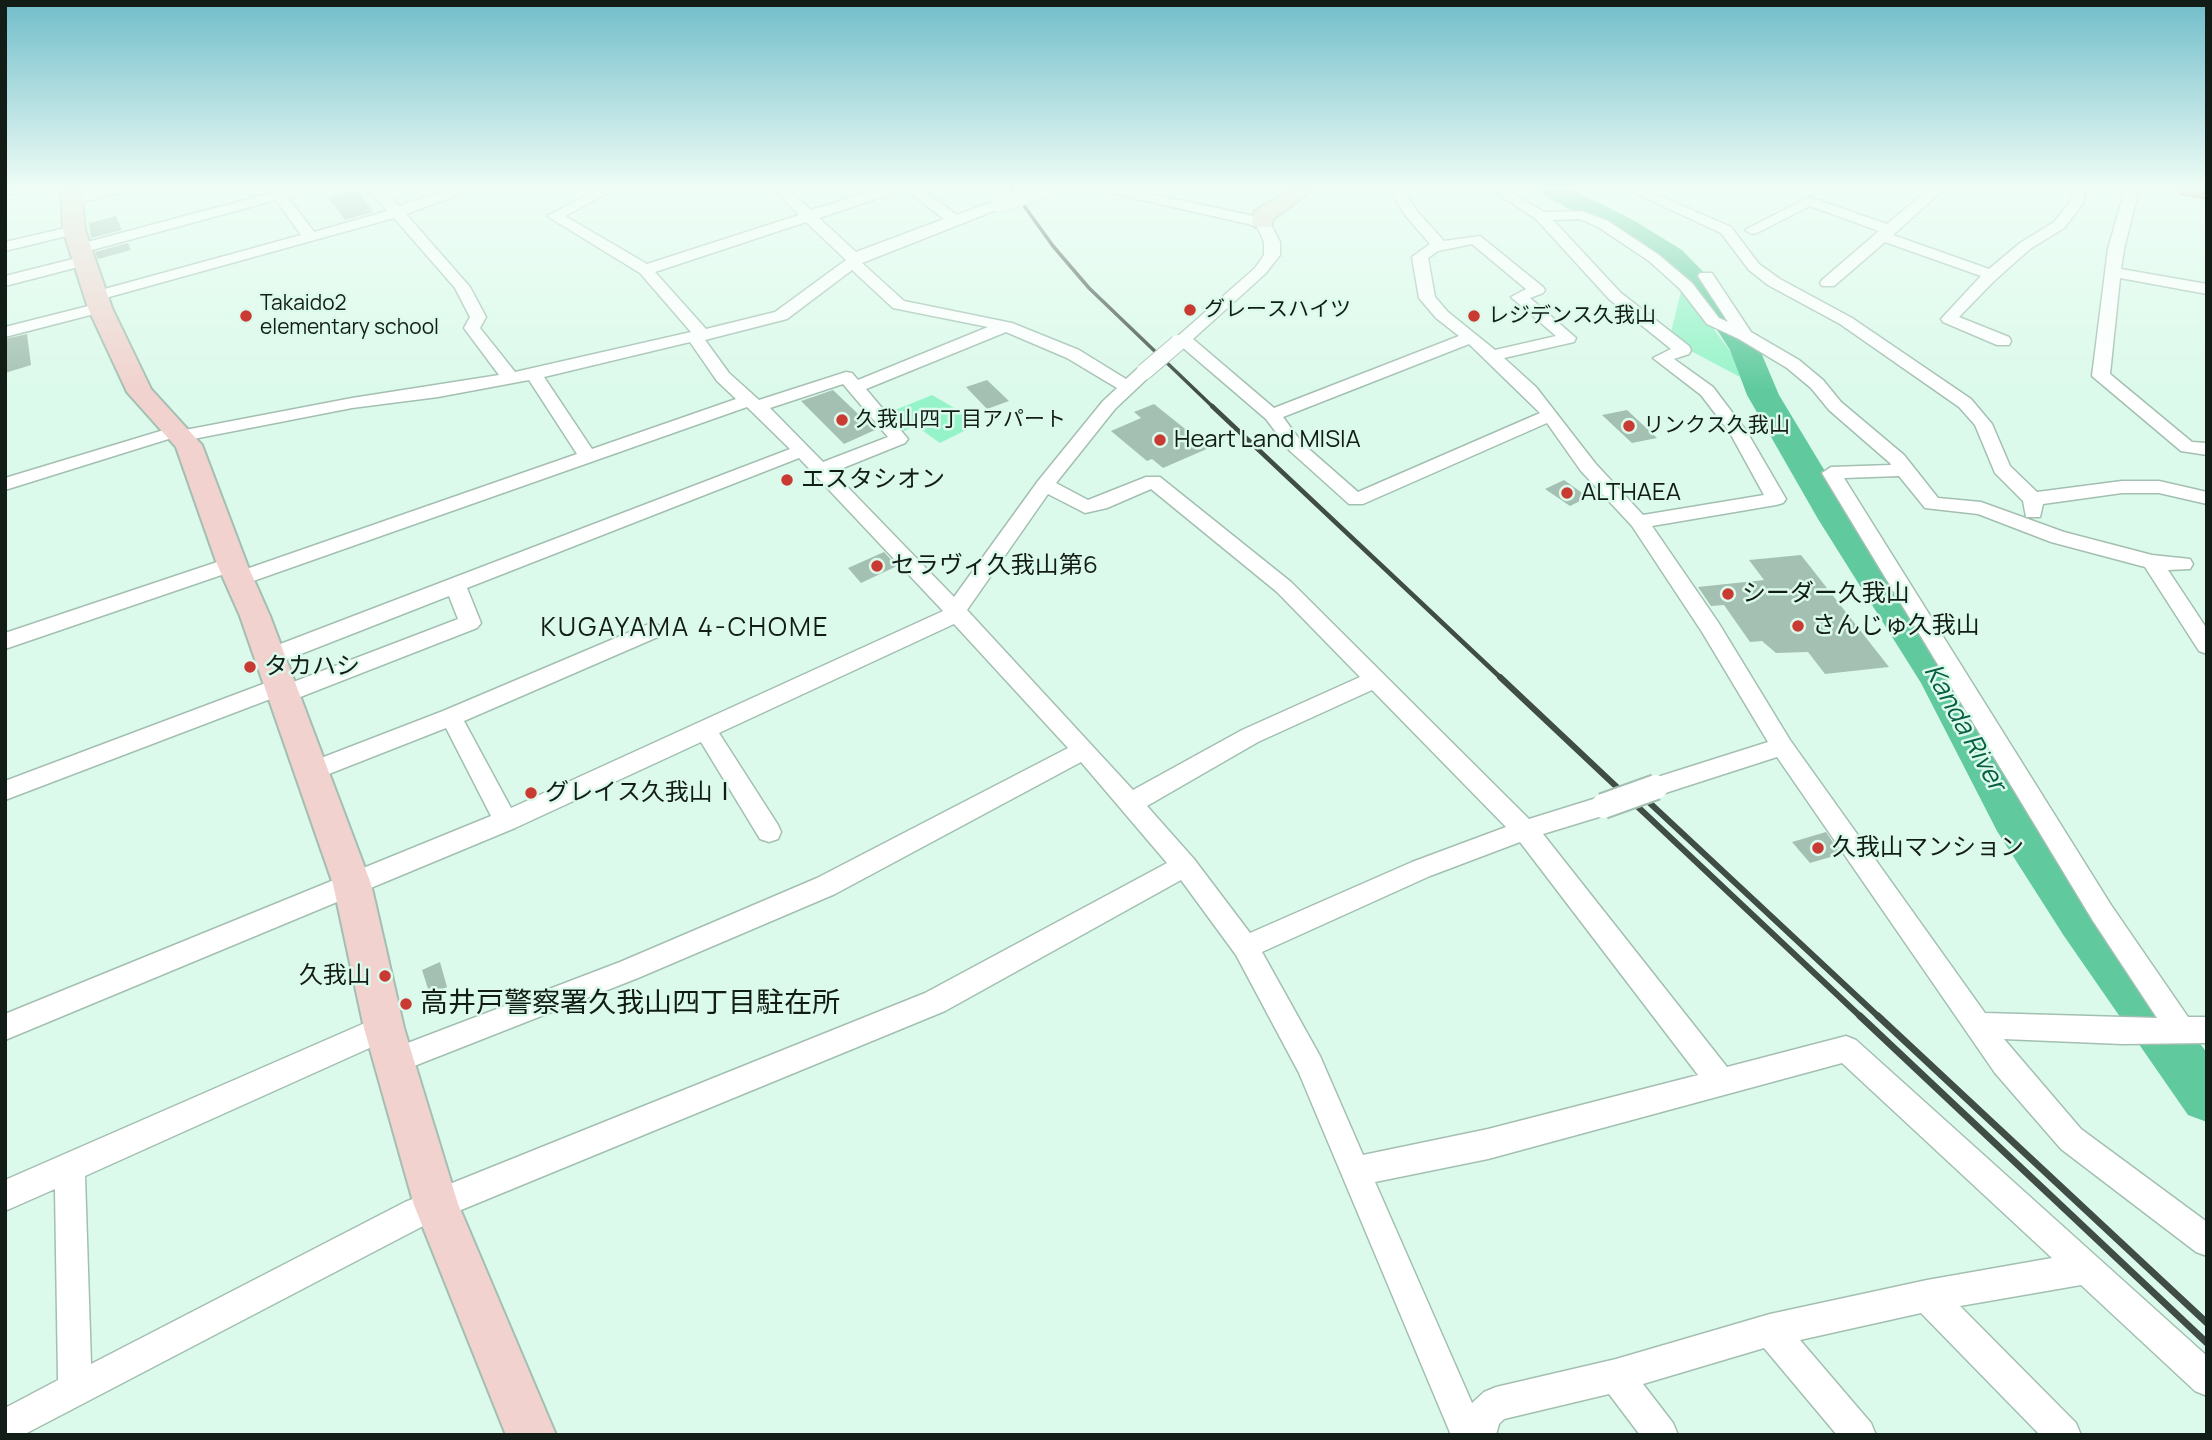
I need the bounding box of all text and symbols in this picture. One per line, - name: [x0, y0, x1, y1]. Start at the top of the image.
- place label: Takaido2 elementary school: [260, 291, 439, 341]
- place label: グレースハイツ: [1204, 297, 1351, 323]
- marker: グレースハイツ: [1182, 302, 1198, 318]
- place label: レジデンス久我山: [1488, 303, 1656, 329]
- marker: Takaido2 elementary school: [238, 308, 254, 324]
- marker: レジデンス久我山: [1466, 308, 1482, 324]
- place label: 久我山四丁目アパート: [856, 407, 1066, 433]
- marker: 久我山四丁目アパート: [834, 412, 850, 428]
- place label: リンクス久我山: [1643, 413, 1790, 439]
- marker: リンクス久我山: [1621, 418, 1637, 434]
- place label: Heart Land MISIA: [1174, 426, 1361, 454]
- marker: Heart Land MISIA: [1152, 432, 1168, 448]
- place label: エスタシオン: [801, 466, 945, 494]
- marker: エスタシオン: [779, 472, 795, 488]
- place label: ALTHAEA: [1581, 479, 1681, 507]
- marker: ALTHAEA: [1559, 485, 1575, 501]
- place label: セラヴィ久我山第6: [891, 552, 1098, 580]
- marker: セラヴィ久我山第6: [869, 558, 885, 574]
- place label: シーダー久我山: [1742, 580, 1910, 608]
- marker: シーダー久我山: [1720, 586, 1736, 602]
- place label: さんじゅ久我山: [1812, 612, 1980, 640]
- district label: KUGAYAMA 4-CHOME: [542, 613, 828, 645]
- marker: さんじゅ久我山: [1790, 618, 1806, 634]
- place label: タカハシ: [264, 653, 360, 681]
- marker: タカハシ: [242, 659, 258, 675]
- water label: Kanda River: [1916, 659, 2012, 797]
- place label: グレイス久我山Ⅰ: [545, 779, 737, 807]
- marker: グレイス久我山Ⅰ: [523, 785, 539, 801]
- place label: 久我山マンション: [1832, 834, 2024, 862]
- marker: 久我山マンション: [1810, 840, 1826, 856]
- place label: 久我山: [299, 962, 371, 990]
- marker: 久我山: [377, 968, 393, 984]
- place label: 高井戸警察署久我山四丁目駐在所: [420, 987, 840, 1021]
- marker: 高井戸警察署久我山四丁目駐在所: [398, 996, 414, 1012]

